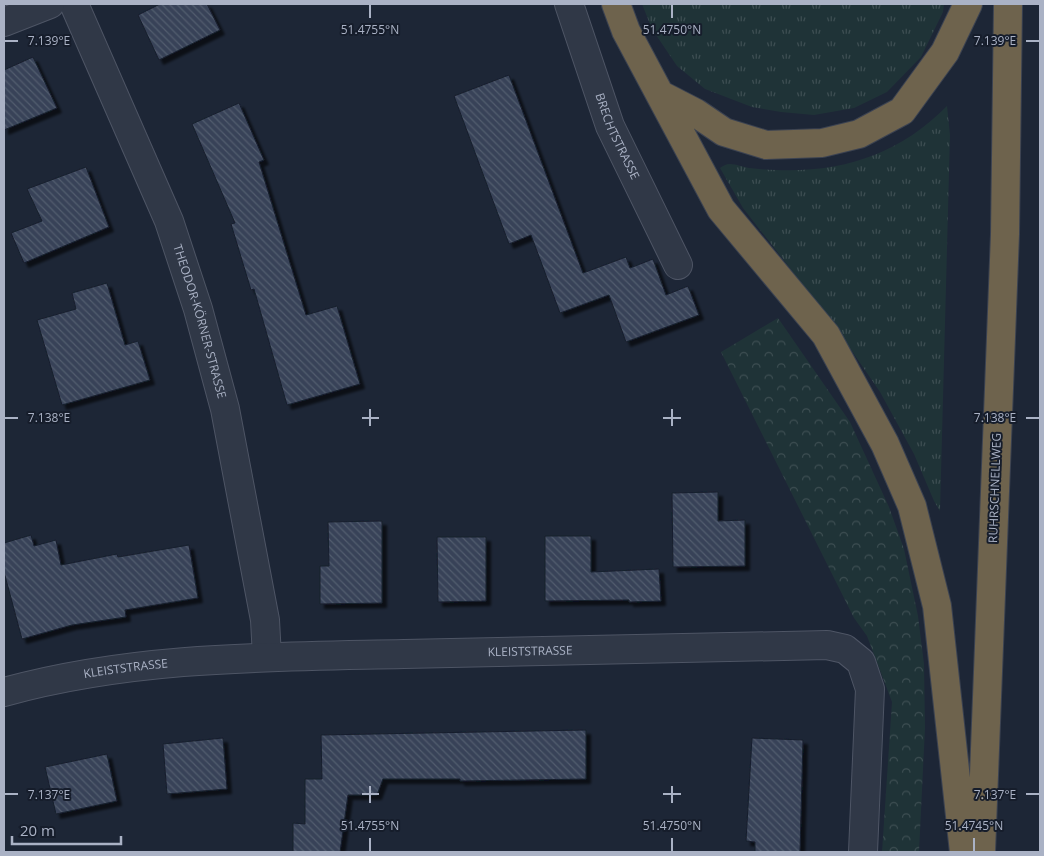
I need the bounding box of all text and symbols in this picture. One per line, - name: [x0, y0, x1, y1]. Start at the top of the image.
- text: 51.4755°N: [341, 21, 399, 38]
- text: 51.4750°N: [643, 21, 701, 38]
- text: 7.139°E: [28, 32, 70, 49]
- text: 7.139°E: [974, 32, 1016, 49]
- street label: BRECHTSTRASSE: [592, 91, 644, 182]
- street label: THEODOR-KÖRNER-STRASSE: [169, 242, 231, 400]
- text: 7.138°E: [28, 409, 70, 426]
- text: 7.138°E: [974, 409, 1016, 426]
- street label: RUHRSCHNELLWEG: [984, 433, 1005, 543]
- street label: KLEISTSTRASSE: [487, 641, 573, 660]
- street label: KLEISTSTRASSE: [82, 654, 169, 682]
- text: 7.137°E: [28, 786, 70, 803]
- text: 7.137°E: [974, 786, 1016, 803]
- scale bar: [12, 814, 121, 846]
- text: 51.4755°N: [341, 817, 399, 834]
- text: 51.4750°N: [643, 817, 701, 834]
- text: 51.4745°N: [945, 817, 1003, 834]
- text: 20 m: [20, 820, 55, 840]

